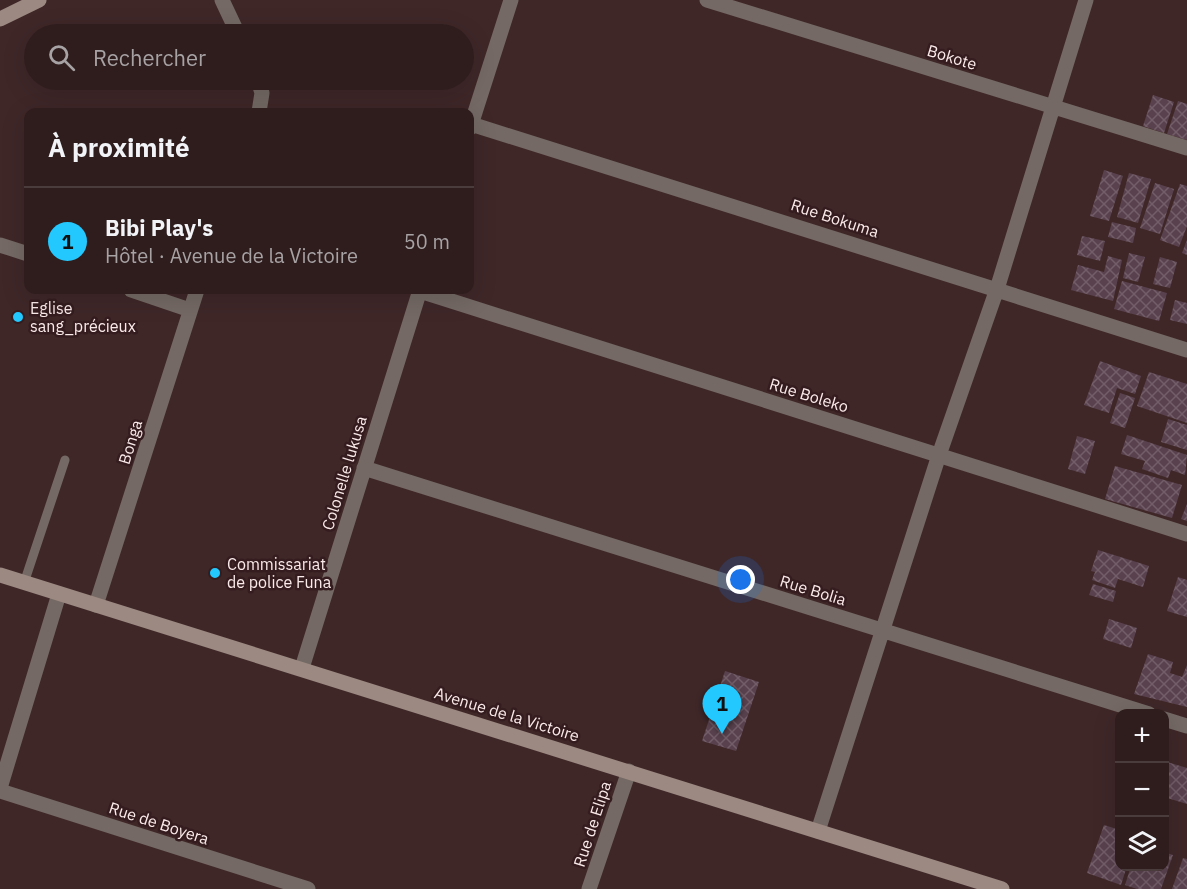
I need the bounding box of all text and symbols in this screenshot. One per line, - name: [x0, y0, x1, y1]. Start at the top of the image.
- search box: [24, 24, 474, 90]
- street label: Bokote: [925, 40, 979, 74]
- icon: search: [45, 41, 78, 74]
- text: Rechercher: [93, 43, 206, 72]
- text: À proximité: [48, 130, 190, 164]
- street label: Rue Bokuma: [789, 194, 882, 242]
- text: Bibi Play's: [105, 213, 213, 242]
- text: 1: [62, 228, 74, 255]
- text: 50 m: [404, 228, 450, 255]
- text: Hôtel · Avenue de la Victoire: [105, 242, 358, 269]
- place label: Eglise sang_précieux: [30, 298, 136, 336]
- marker: Eglise sang_précieux: [11, 310, 25, 324]
- street label: Rue Boleko: [767, 374, 851, 416]
- street label: Colonelle lukusa: [317, 413, 371, 533]
- street label: Bonga: [114, 417, 146, 467]
- place label: Commissariat de police Funa: [227, 554, 332, 592]
- your location: [726, 565, 755, 594]
- marker: Commissariat de police Funa: [208, 566, 222, 580]
- street label: Rue Bolia: [777, 570, 849, 610]
- street label: Avenue de la Victoire: [432, 682, 582, 746]
- pin: 1: [702, 684, 742, 734]
- map controls: [1115, 709, 1169, 871]
- button: +: [1115, 709, 1169, 763]
- button: −: [1115, 763, 1169, 817]
- street label: Rue de Elipa: [569, 778, 615, 870]
- street label: Rue de Boyera: [106, 797, 212, 849]
- button: layers: [1115, 817, 1169, 871]

